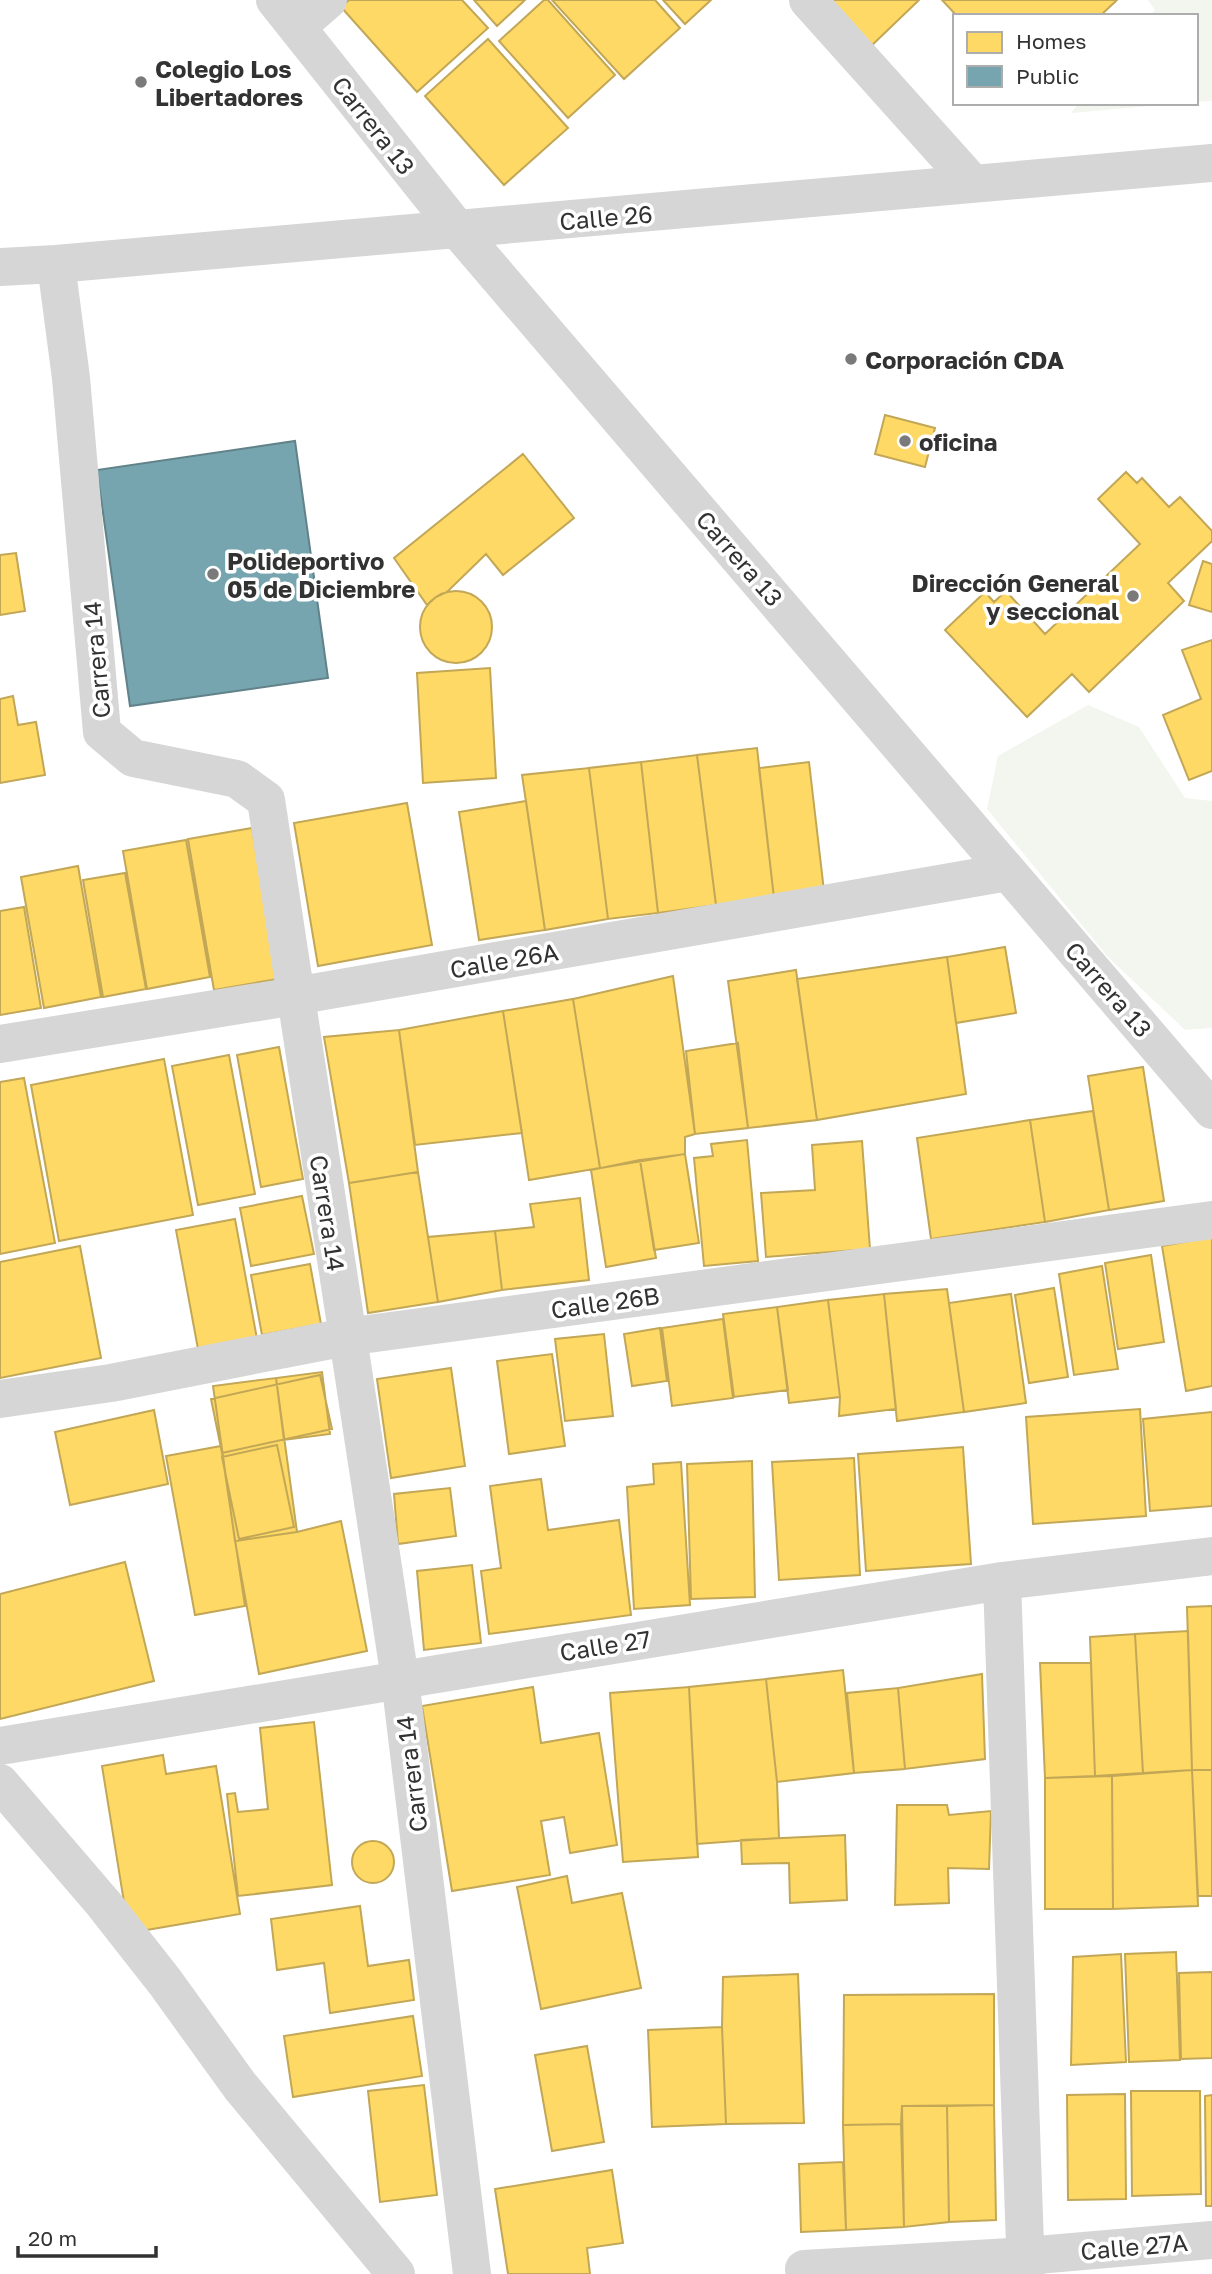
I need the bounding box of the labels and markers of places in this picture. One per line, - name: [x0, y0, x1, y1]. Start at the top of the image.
- place label: Colegio Los Libertadores: [155, 54, 303, 111]
- marker: Colegio Los Libertadores: [133, 74, 149, 90]
- place label: Corporación CDA: [865, 345, 1064, 374]
- marker: Corporación CDA: [843, 351, 859, 367]
- place label: oficina: [919, 427, 998, 456]
- marker: oficina: [897, 433, 913, 449]
- place label: Polideportivo 05 de Diciembre: [227, 546, 415, 603]
- marker: Polideportivo 05 de Diciembre: [205, 566, 221, 582]
- place label: Dirección General y seccional: [912, 568, 1119, 625]
- marker: Dirección General y seccional: [1125, 588, 1141, 604]

